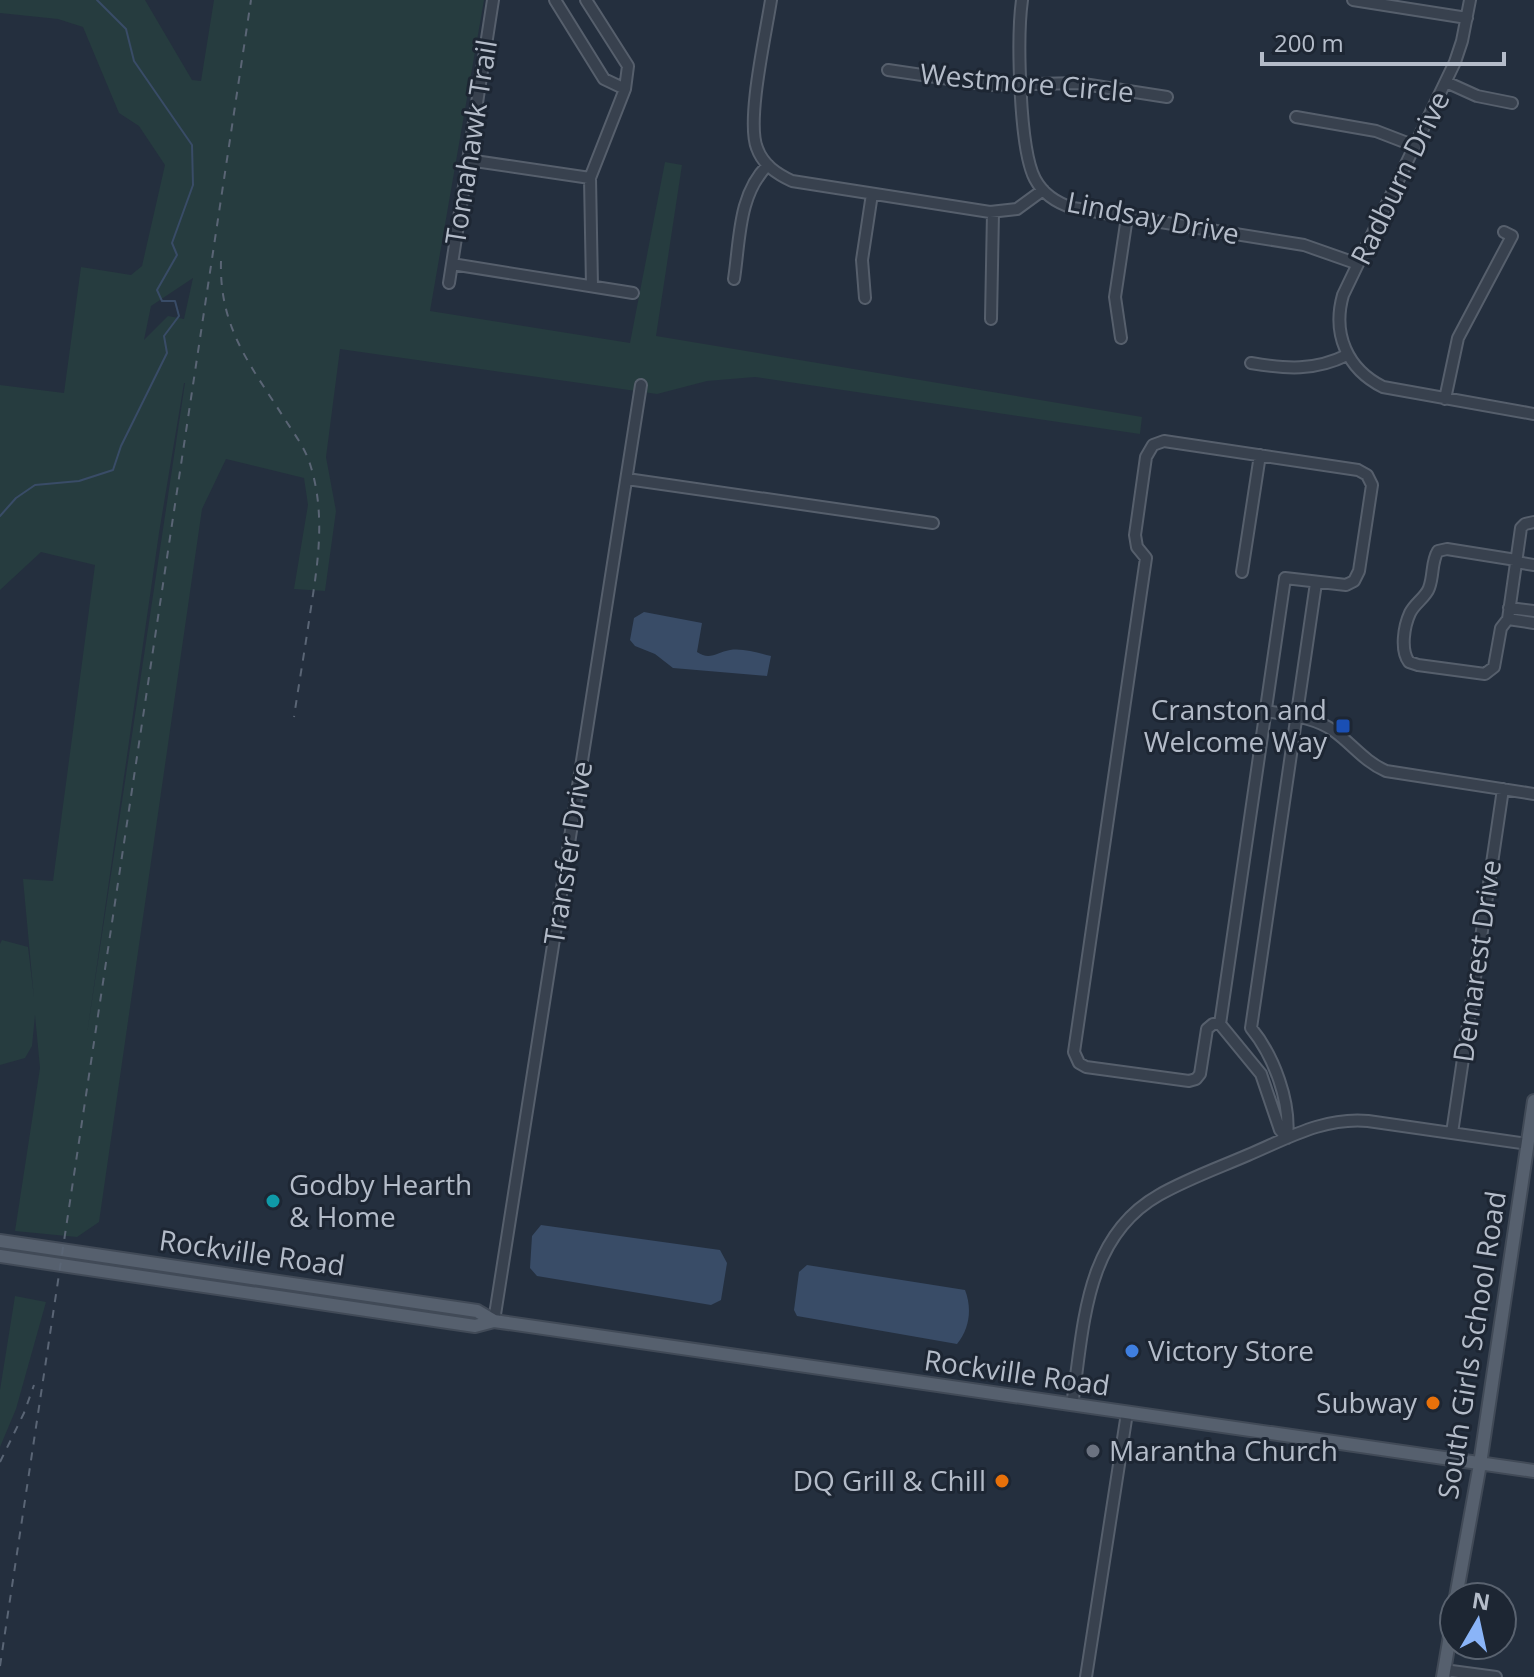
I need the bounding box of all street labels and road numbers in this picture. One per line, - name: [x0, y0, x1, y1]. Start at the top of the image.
- street label: Tomahawk Trail: [435, 37, 505, 247]
- street label: Westmore Circle: [919, 54, 1136, 110]
- street label: Radburn Drive: [1341, 84, 1458, 271]
- street label: Lindsay Drive: [1064, 182, 1243, 252]
- street label: Transfer Drive: [534, 758, 600, 947]
- street label: Demarest Drive: [1443, 857, 1509, 1064]
- street label: South Girls School Road: [1428, 1188, 1514, 1501]
- street label: Rockville Road: [157, 1220, 347, 1284]
- street label: Rockville Road: [922, 1340, 1112, 1404]

